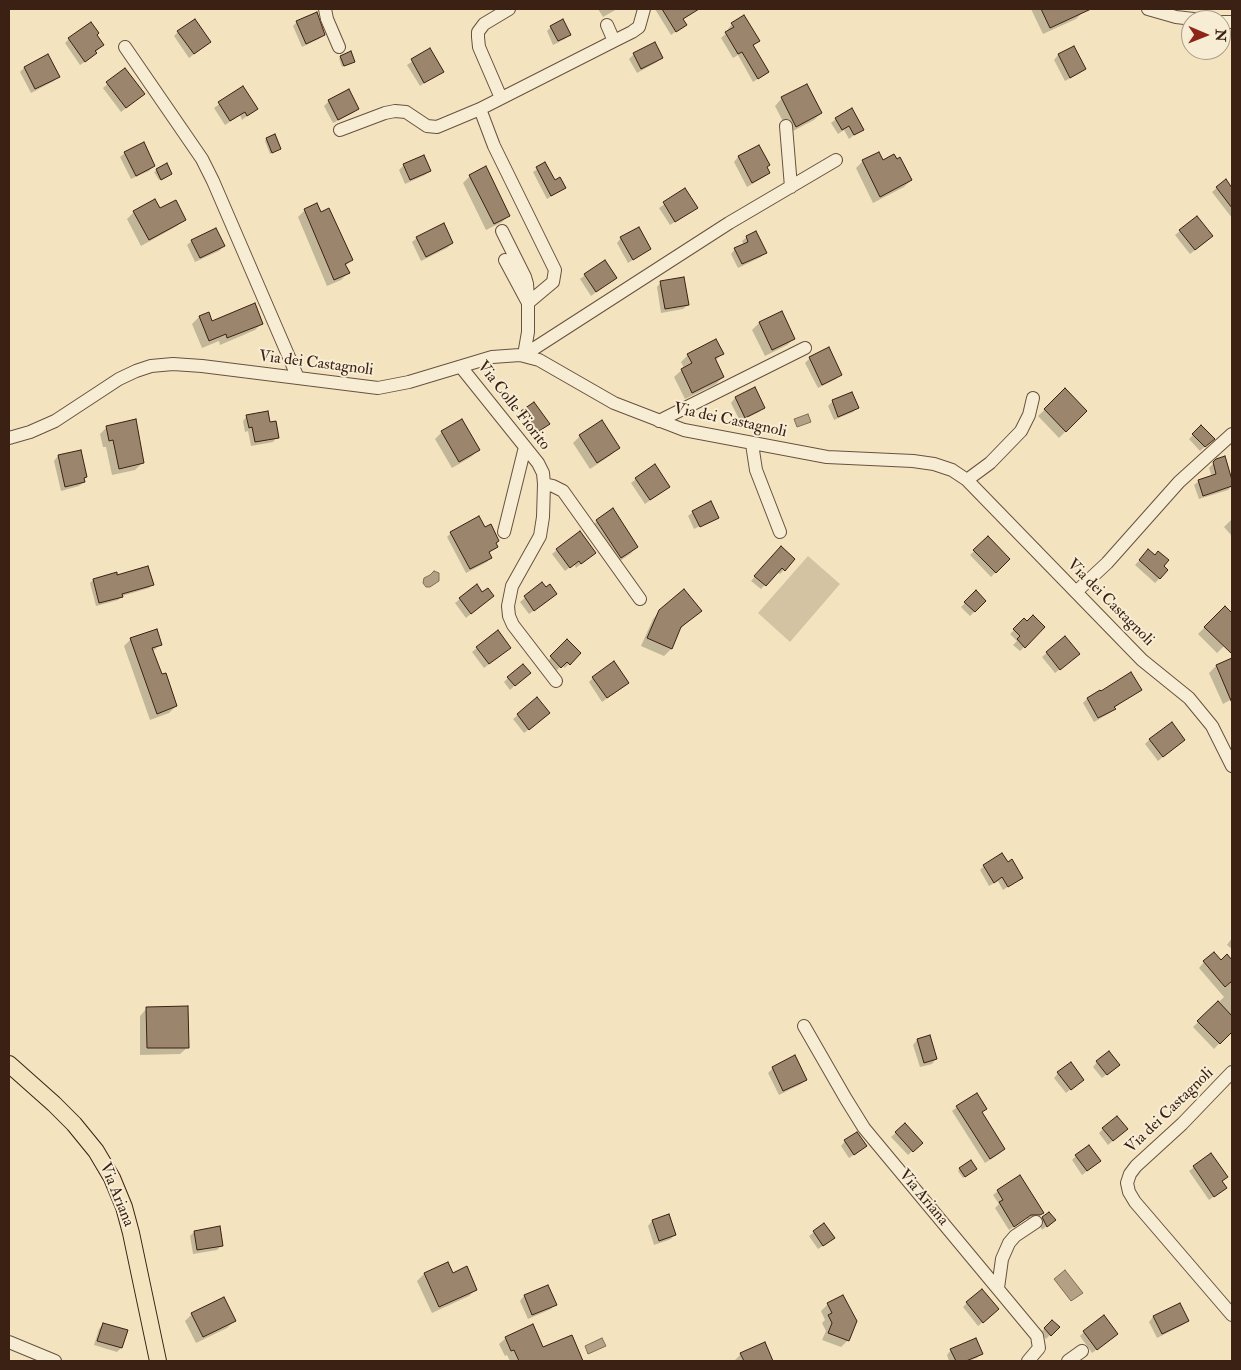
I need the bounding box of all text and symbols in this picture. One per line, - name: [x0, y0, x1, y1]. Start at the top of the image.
- north arrow: [1181, 10, 1231, 60]
- text: N: [1212, 29, 1229, 42]
- street label: Via dei Castagnoli: [258, 347, 374, 381]
- street label: Via Colle Fiorito: [472, 358, 554, 454]
- street label: Via dei Castagnoli: [672, 400, 788, 442]
- street label: Via dei Castagnoli: [1062, 555, 1158, 651]
- street label: Via dei Castagnoli: [1122, 1064, 1218, 1158]
- street label: Via Ariana: [95, 1160, 137, 1230]
- street label: Via Ariana: [894, 1166, 952, 1230]

